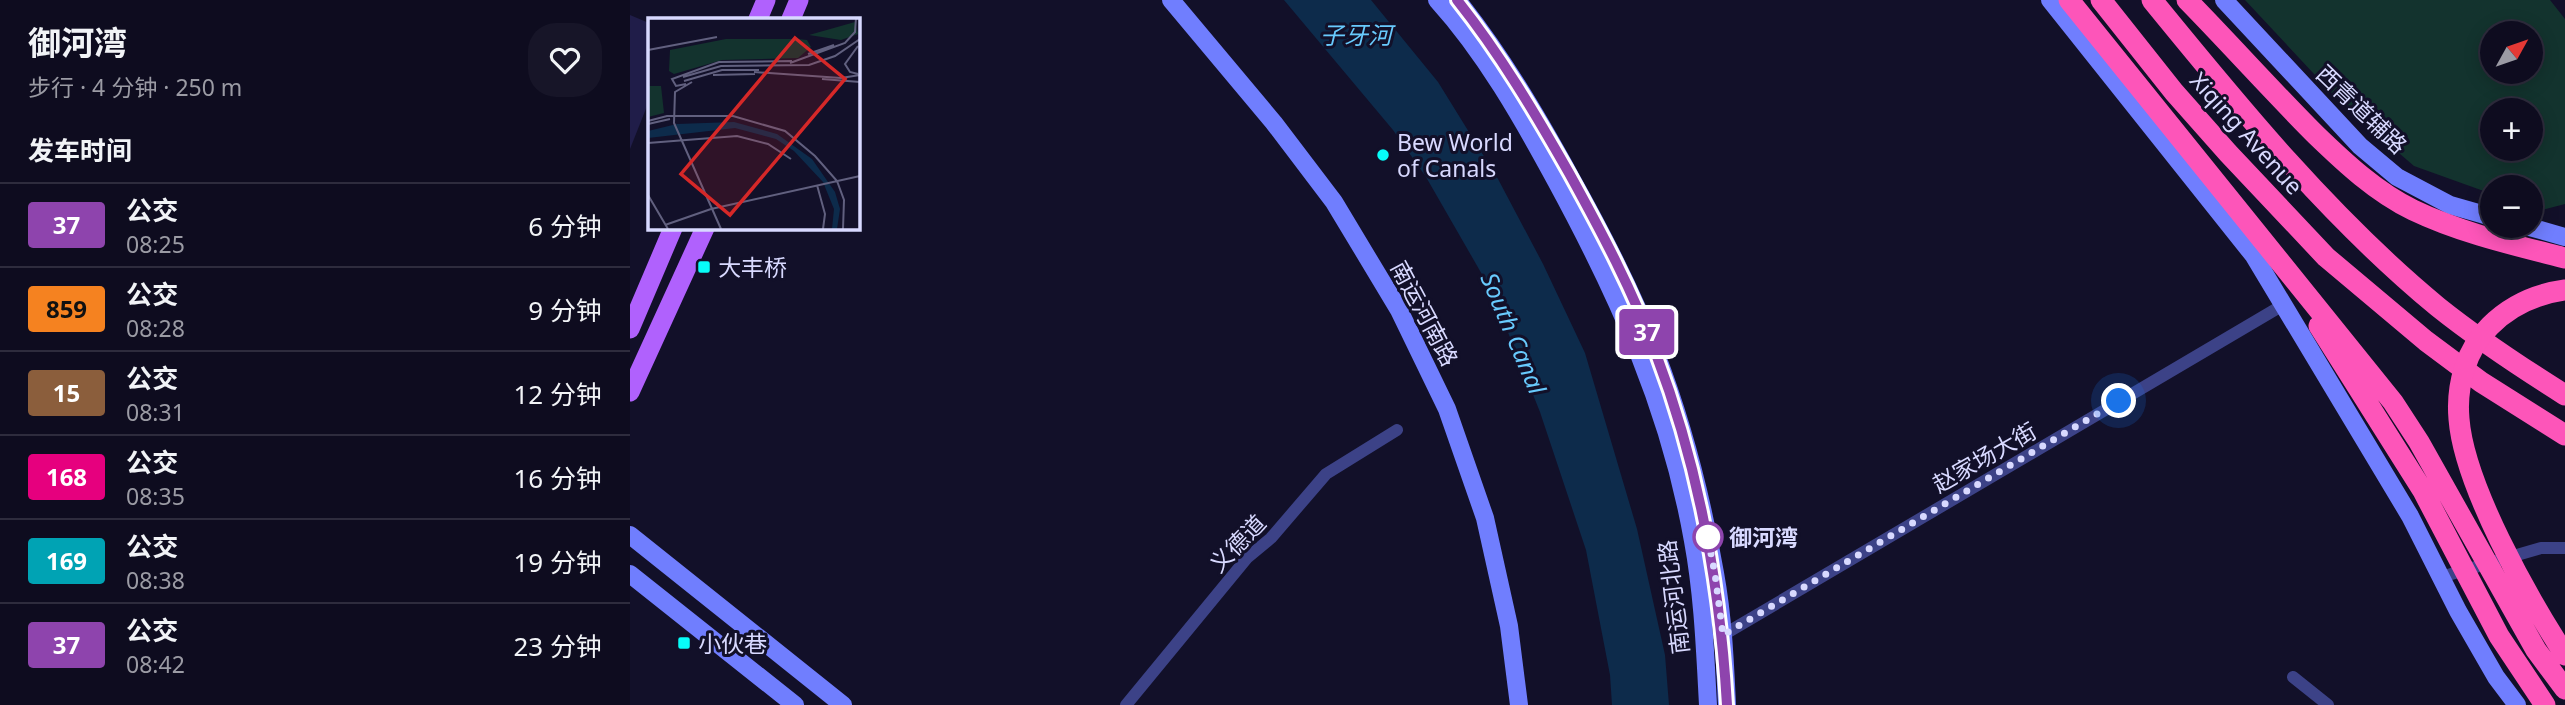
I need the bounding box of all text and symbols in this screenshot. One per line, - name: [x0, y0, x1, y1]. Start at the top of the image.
- inset map: [648, 18, 859, 229]
- water label: 子牙河: [1320, 18, 1396, 51]
- text: 御河湾: [28, 20, 127, 65]
- north arrow: [2480, 21, 2543, 84]
- map controls: [2480, 21, 2543, 238]
- button: heart: [528, 23, 602, 97]
- street label: 西青道辅路: [2310, 58, 2414, 160]
- street label: Xiqing Avenue: [2183, 65, 2311, 201]
- text: 步行 · 4 分钟 · 250 m: [28, 71, 242, 103]
- button: +: [2480, 98, 2543, 161]
- place label: Bew World of Canals: [1397, 126, 1513, 184]
- text: 发车时间: [28, 132, 132, 168]
- marker: Bew World of Canals: [1375, 147, 1391, 163]
- button: −: [2480, 175, 2543, 238]
- text: 公交: [126, 192, 178, 228]
- text: 37: [53, 208, 80, 241]
- text: 6 分钟: [528, 208, 602, 244]
- text: 08:25: [126, 228, 185, 260]
- place label: 大丰桥: [718, 251, 787, 283]
- street label: 南运河南路: [1384, 255, 1466, 371]
- marker: 大丰桥: [696, 259, 712, 275]
- water label: South Canal: [1474, 267, 1555, 400]
- text: 公交: [126, 276, 178, 312]
- text: 859: [46, 292, 87, 325]
- text: 9 分钟: [528, 292, 602, 328]
- line badge: 37: [1616, 309, 1678, 355]
- text: 08:28: [126, 312, 185, 344]
- text: 37: [1633, 315, 1661, 348]
- text: 公交: [126, 360, 178, 396]
- text: 15: [53, 376, 80, 409]
- text: 12 分钟: [513, 376, 602, 412]
- your location: [2101, 383, 2136, 418]
- text: 08:31: [126, 396, 185, 428]
- street label: 赵家场大街: [1926, 414, 2042, 500]
- text: 公交: [126, 444, 178, 480]
- text: 168: [46, 460, 87, 493]
- text: 16 分钟: [513, 460, 602, 496]
- text: 08:35: [126, 480, 185, 512]
- street label: 义德道: [1202, 507, 1272, 579]
- place label: 御河湾: [1729, 521, 1798, 553]
- marker: 御河湾: [1693, 522, 1723, 552]
- text: 公交: [126, 528, 178, 564]
- street label: 南运河北路: [1650, 538, 1696, 656]
- text: 169: [46, 544, 87, 577]
- text: 19 分钟: [513, 544, 602, 580]
- text: 08:38: [126, 564, 185, 596]
- text: 公交: [126, 612, 178, 648]
- place label: 小伙巷: [698, 627, 767, 659]
- text: 37: [53, 628, 80, 661]
- text: 23 分钟: [513, 628, 602, 664]
- marker: 小伙巷: [676, 635, 692, 651]
- text: 08:42: [126, 648, 185, 680]

